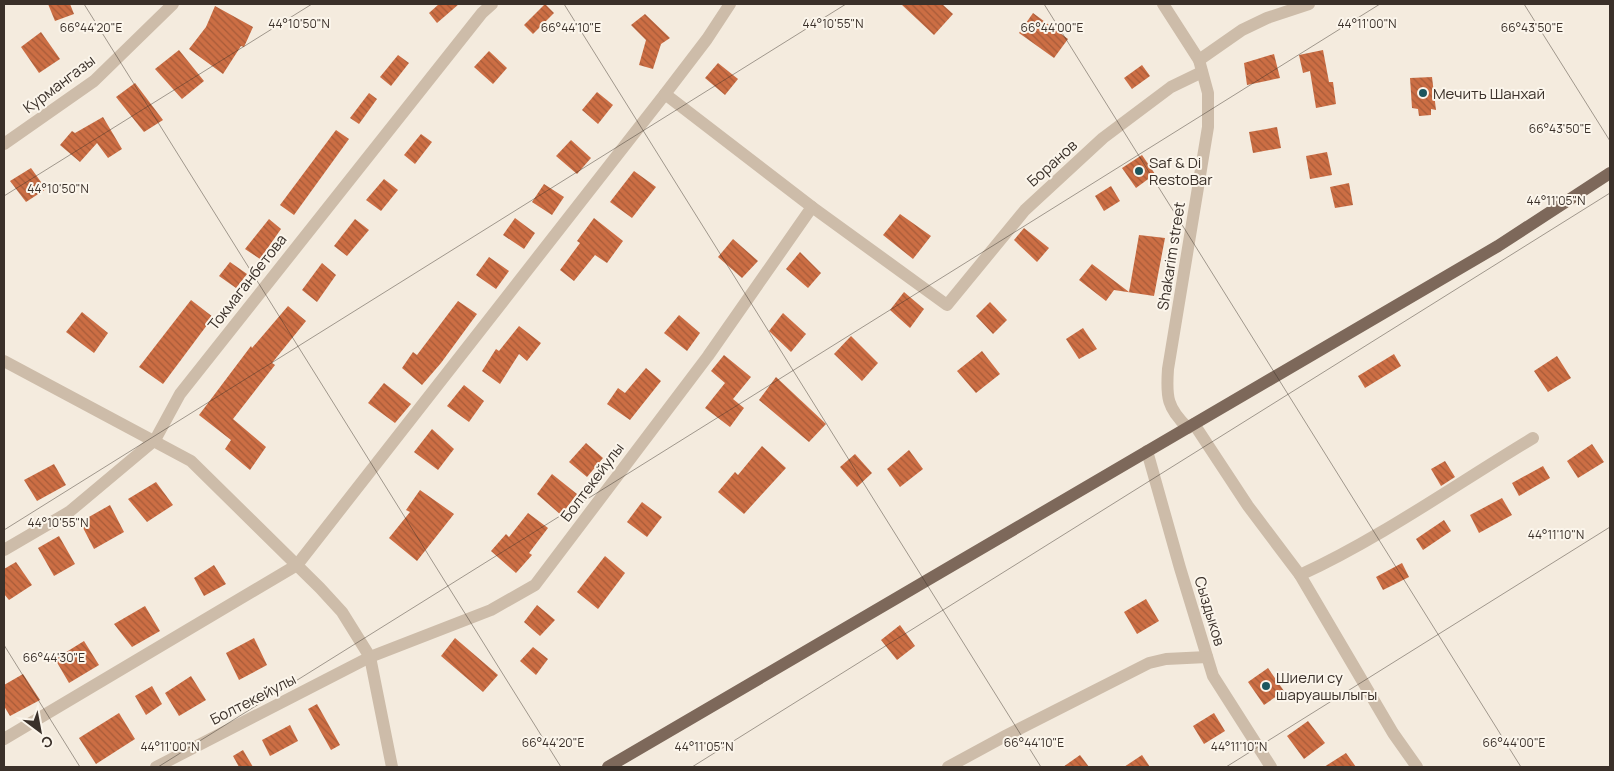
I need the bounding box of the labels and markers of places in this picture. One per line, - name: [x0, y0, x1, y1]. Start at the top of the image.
- place label: Мечить Шанхай: [1433, 83, 1545, 104]
- marker: Мечить Шанхай: [1417, 87, 1429, 99]
- place label: Saf & Di RestoBar: [1149, 152, 1213, 190]
- marker: Saf & Di RestoBar: [1133, 165, 1145, 177]
- place label: Шиели су шаруашылыгы: [1276, 667, 1377, 705]
- marker: Шиели су шаруашылыгы: [1260, 680, 1272, 692]

